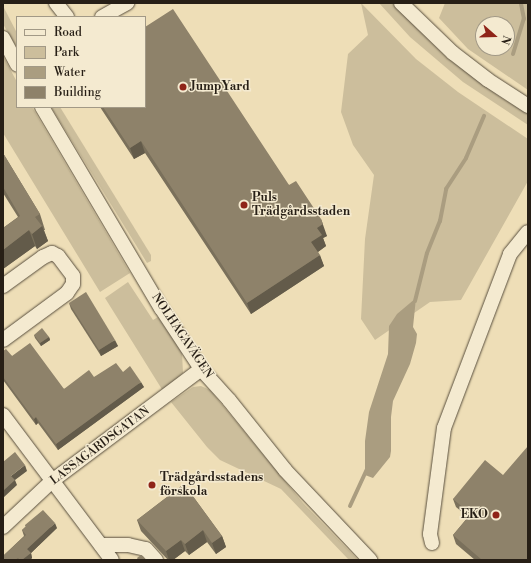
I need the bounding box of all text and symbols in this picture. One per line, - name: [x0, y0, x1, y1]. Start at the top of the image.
- legend: [16, 16, 146, 108]
- north arrow: [475, 16, 515, 56]
- text: Road: [54, 25, 82, 40]
- text: N: [497, 33, 513, 46]
- text: Park: [54, 45, 79, 60]
- text: Water: [54, 65, 86, 80]
- place label: JumpYard: [191, 80, 250, 94]
- marker: JumpYard: [178, 82, 188, 92]
- text: Building: [54, 85, 101, 100]
- place label: Puls Trädgårdsstaden: [252, 191, 350, 219]
- marker: Puls Trädgårdsstaden: [239, 200, 249, 210]
- street label: NOLHAGAVÄGEN: [148, 291, 216, 381]
- street label: LASSAGÅRDSGATAN: [48, 404, 152, 488]
- place label: Trädgårdsstadens förskola: [160, 471, 263, 499]
- marker: Trädgårdsstadens förskola: [147, 480, 157, 490]
- place label: EKO: [461, 508, 488, 522]
- marker: EKO: [491, 510, 501, 520]

